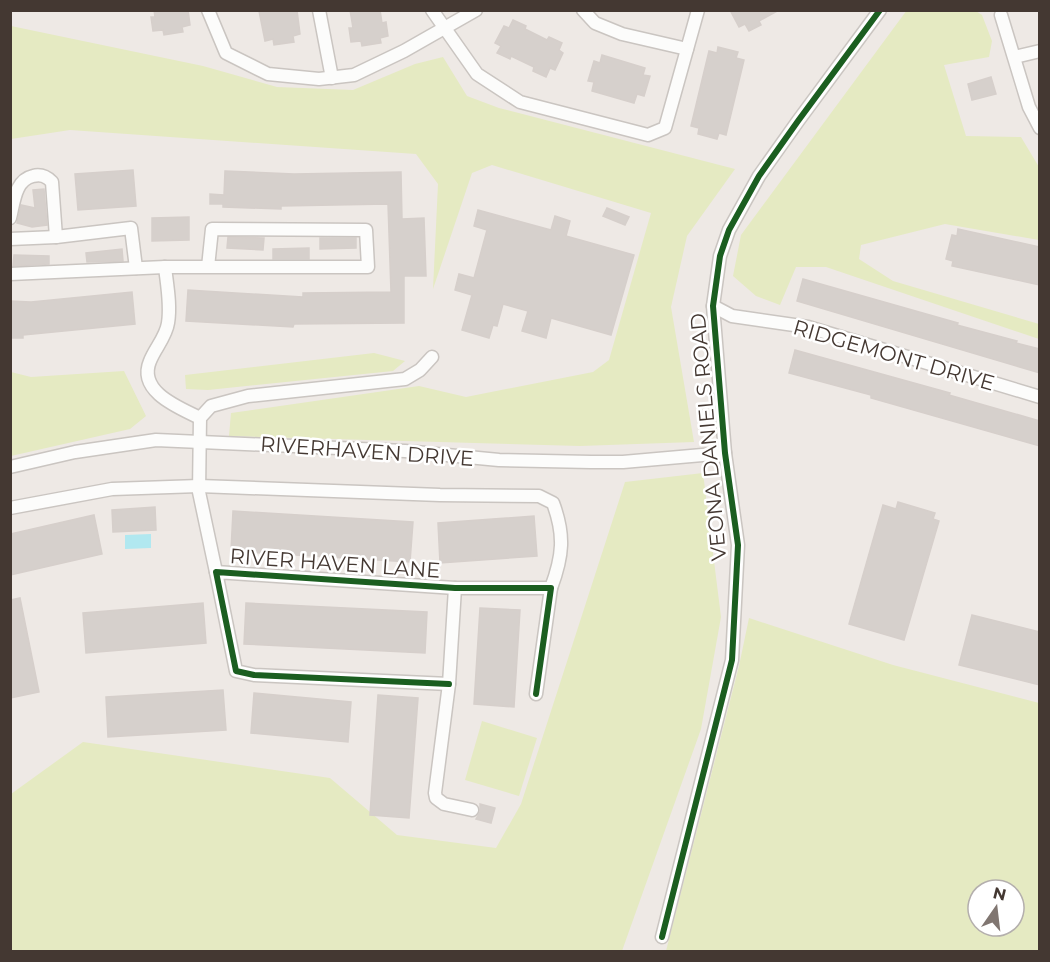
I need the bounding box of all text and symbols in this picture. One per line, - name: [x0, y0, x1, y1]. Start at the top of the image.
- street label: VEONA DANIELS ROAD: [685, 312, 731, 562]
- street label: RIDGEMONT DRIVE: [790, 314, 998, 396]
- street label: RIVERHAVEN DRIVE: [259, 431, 475, 471]
- street label: RIVER HAVEN LANE: [229, 543, 441, 583]
- north arrow: [966, 878, 1026, 938]
- text: N: [991, 883, 1008, 905]

